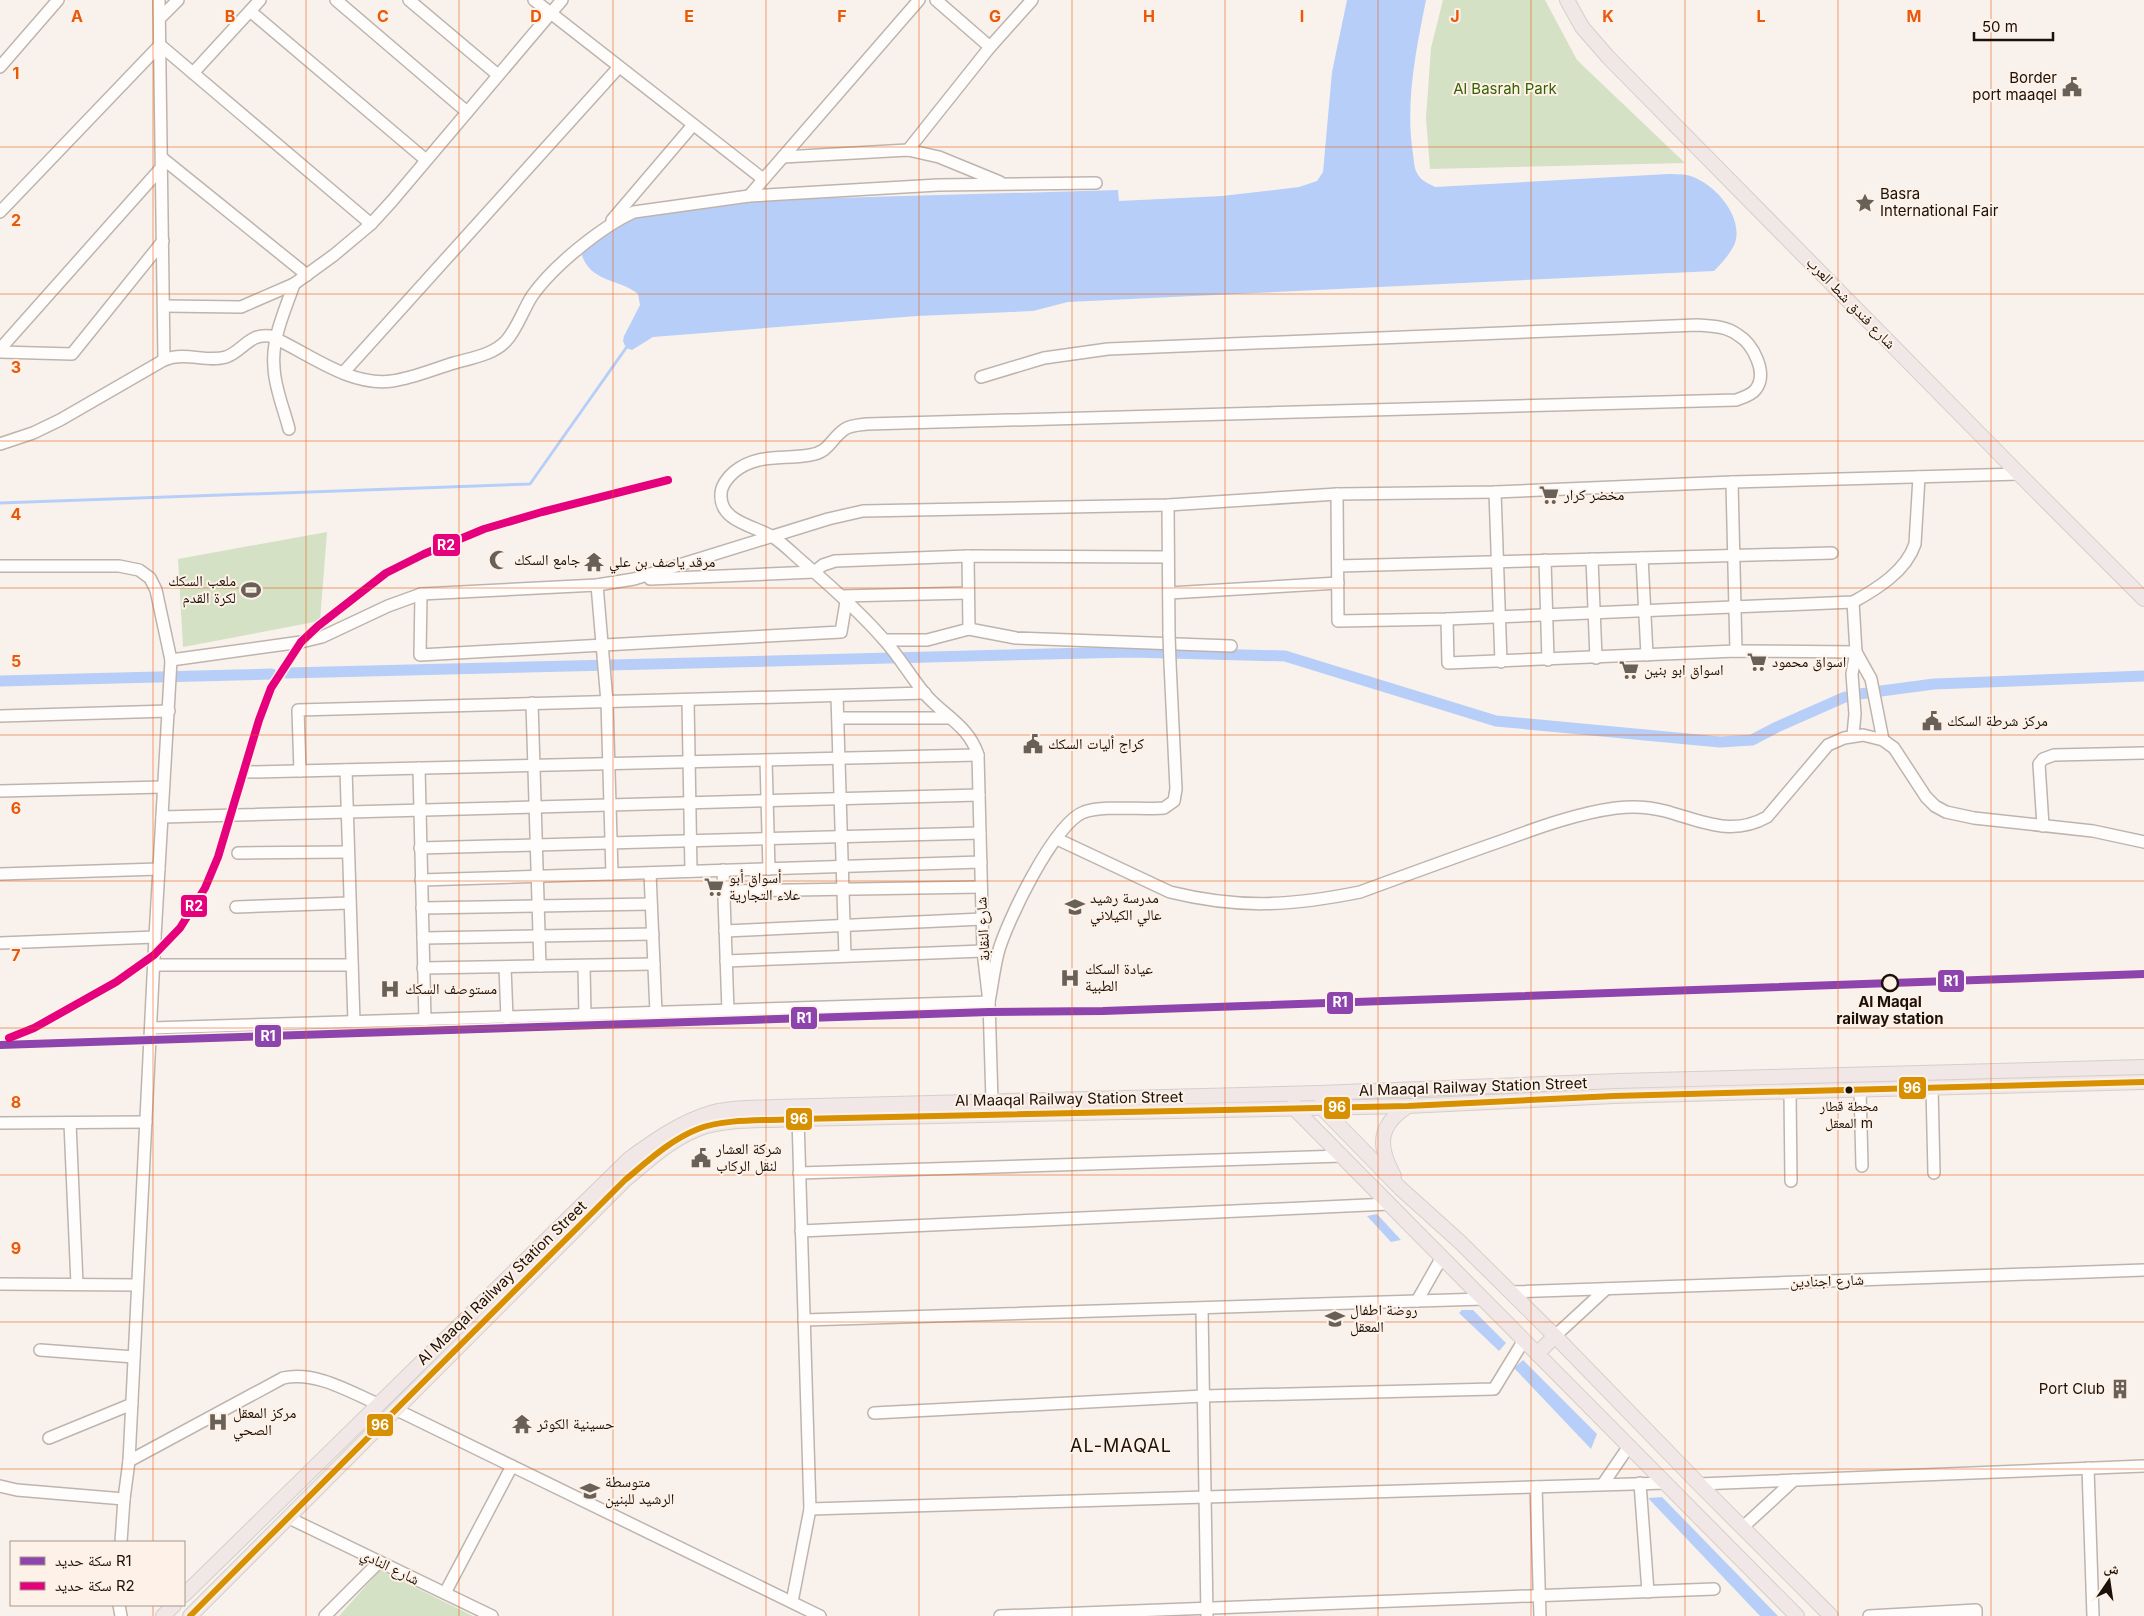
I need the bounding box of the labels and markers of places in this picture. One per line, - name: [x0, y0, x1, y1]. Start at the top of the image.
- place label: Border port maaqel: [1972, 68, 2057, 104]
- public building icon: Border port maaqel: [2061, 76, 2083, 98]
- place label: Basra International Fair: [1880, 184, 1999, 220]
- place icon: Basra International Fair: [1854, 192, 1876, 214]
- supermarket icon: مخضر كرار: [1538, 484, 1560, 506]
- place label: مخضر كرار: [1563, 485, 1625, 504]
- mosque icon: جامع السكك: [488, 549, 510, 571]
- place label: جامع السكك: [514, 550, 581, 570]
- temple icon: مرقد ياصف بن علي: [583, 551, 605, 573]
- place label: مرقد ياصف بن علي: [609, 552, 716, 574]
- place label: ملعب السكك لكرة القدم: [168, 571, 236, 608]
- sports icon: ملعب السكك لكرة القدم: [240, 579, 262, 601]
- supermarket icon: اسواق محمود: [1746, 651, 1768, 673]
- place label: اسواق محمود: [1772, 652, 1846, 672]
- supermarket icon: اسواق ابو بنين: [1618, 659, 1640, 681]
- place label: اسواق ابو بنين: [1644, 660, 1724, 680]
- public building icon: مركز شرطة السكك: [1921, 710, 1943, 732]
- place label: مركز شرطة السكك: [1947, 711, 2048, 730]
- public building icon: كراج أليات السكك: [1022, 733, 1044, 755]
- place label: كراج أليات السكك: [1048, 734, 1144, 754]
- place label: أسواق أبو علاء التجارية: [729, 868, 801, 904]
- supermarket icon: أسواق أبو علاء التجارية: [703, 876, 725, 898]
- place label: مدرسة رشيد عالي الكيلاني: [1090, 888, 1162, 927]
- school or university icon: مدرسة رشيد عالي الكيلاني: [1064, 896, 1086, 918]
- place label: عيادة السكك الطبية: [1085, 959, 1153, 995]
- hospital icon: عيادة السكك الطبية: [1059, 967, 1081, 989]
- marker: Al Maqal railway station: [1881, 974, 1899, 992]
- hospital icon: مستوصف السكك: [379, 978, 401, 1000]
- place label: مستوصف السكك: [405, 979, 497, 998]
- place label: Al Maqal railway station: [1836, 992, 1944, 1028]
- marker: محطة قطار المعقل m: [1844, 1085, 1854, 1095]
- place label: محطة قطار المعقل m: [1819, 1097, 1878, 1132]
- place label: شركة العشار لنقل الركاب: [715, 1139, 782, 1176]
- public building icon: شركة العشار لنقل الركاب: [690, 1147, 712, 1169]
- place label: روضة اطفال المعقل: [1350, 1300, 1418, 1337]
- school or university icon: روضة اطفال المعقل: [1324, 1308, 1346, 1330]
- building icon: Port Club: [2109, 1378, 2131, 1400]
- place label: Port Club: [2039, 1379, 2105, 1398]
- place label: مركز المعقل الصحي: [233, 1403, 296, 1442]
- hospital icon: مركز المعقل الصحي: [207, 1411, 229, 1433]
- temple icon: حسينية الكوثر: [511, 1413, 533, 1435]
- place label: حسينية الكوثر: [536, 1414, 615, 1433]
- place label: متوسطة الرشيد للبنين: [605, 1472, 674, 1509]
- school or university icon: متوسطة الرشيد للبنين: [579, 1480, 601, 1502]

